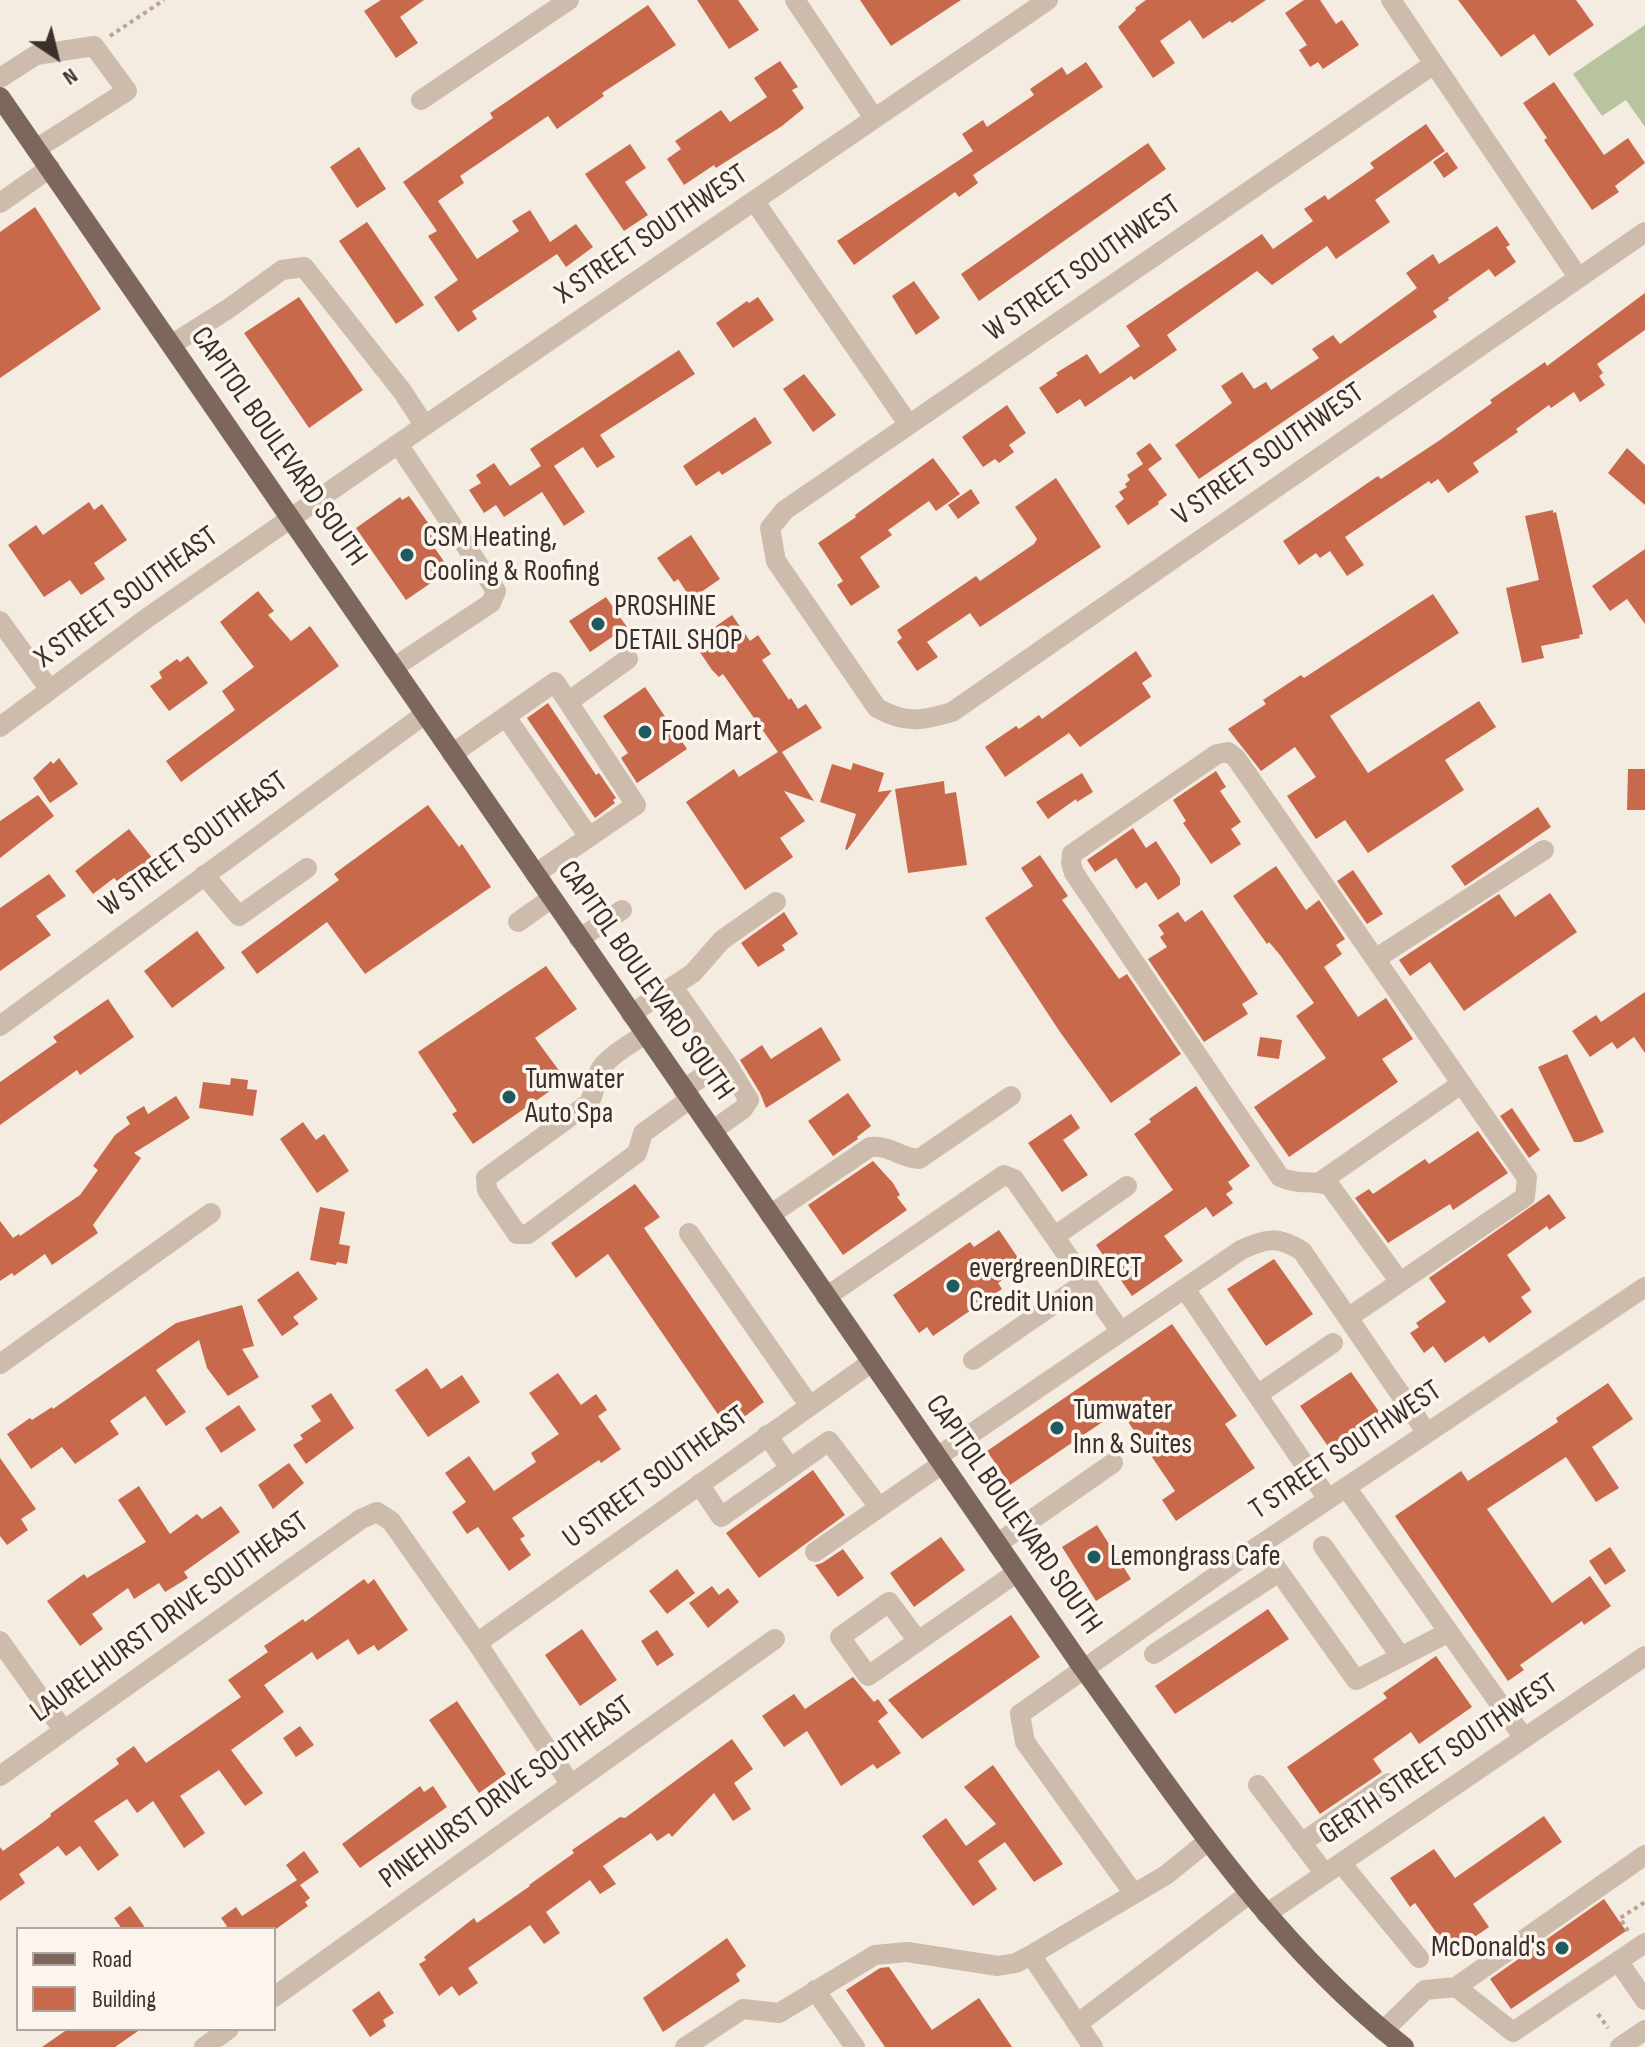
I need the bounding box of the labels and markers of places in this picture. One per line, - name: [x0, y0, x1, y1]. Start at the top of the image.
- place label: CSM Heating, Cooling & Roofing: [423, 520, 600, 590]
- marker: CSM Heating, Cooling & Roofing: [398, 546, 416, 564]
- place label: PROSHINE DETAIL SHOP: [614, 589, 742, 660]
- marker: PROSHINE DETAIL SHOP: [589, 615, 607, 633]
- place label: Food Mart: [661, 714, 762, 750]
- marker: Food Mart: [636, 723, 654, 741]
- place label: Tumwater Auto Spa: [525, 1062, 624, 1132]
- marker: Tumwater Auto Spa: [500, 1088, 518, 1106]
- place label: evergreenDIRECT Credit Union: [969, 1251, 1142, 1322]
- marker: evergreenDIRECT Credit Union: [944, 1277, 962, 1295]
- place label: Tumwater Inn & Suites: [1073, 1393, 1192, 1464]
- marker: Tumwater Inn & Suites: [1048, 1419, 1066, 1437]
- place label: Lemongrass Cafe: [1110, 1539, 1281, 1575]
- marker: Lemongrass Cafe: [1085, 1548, 1103, 1566]
- place label: McDonald's: [1431, 1930, 1546, 1966]
- marker: McDonald's: [1553, 1939, 1571, 1957]

